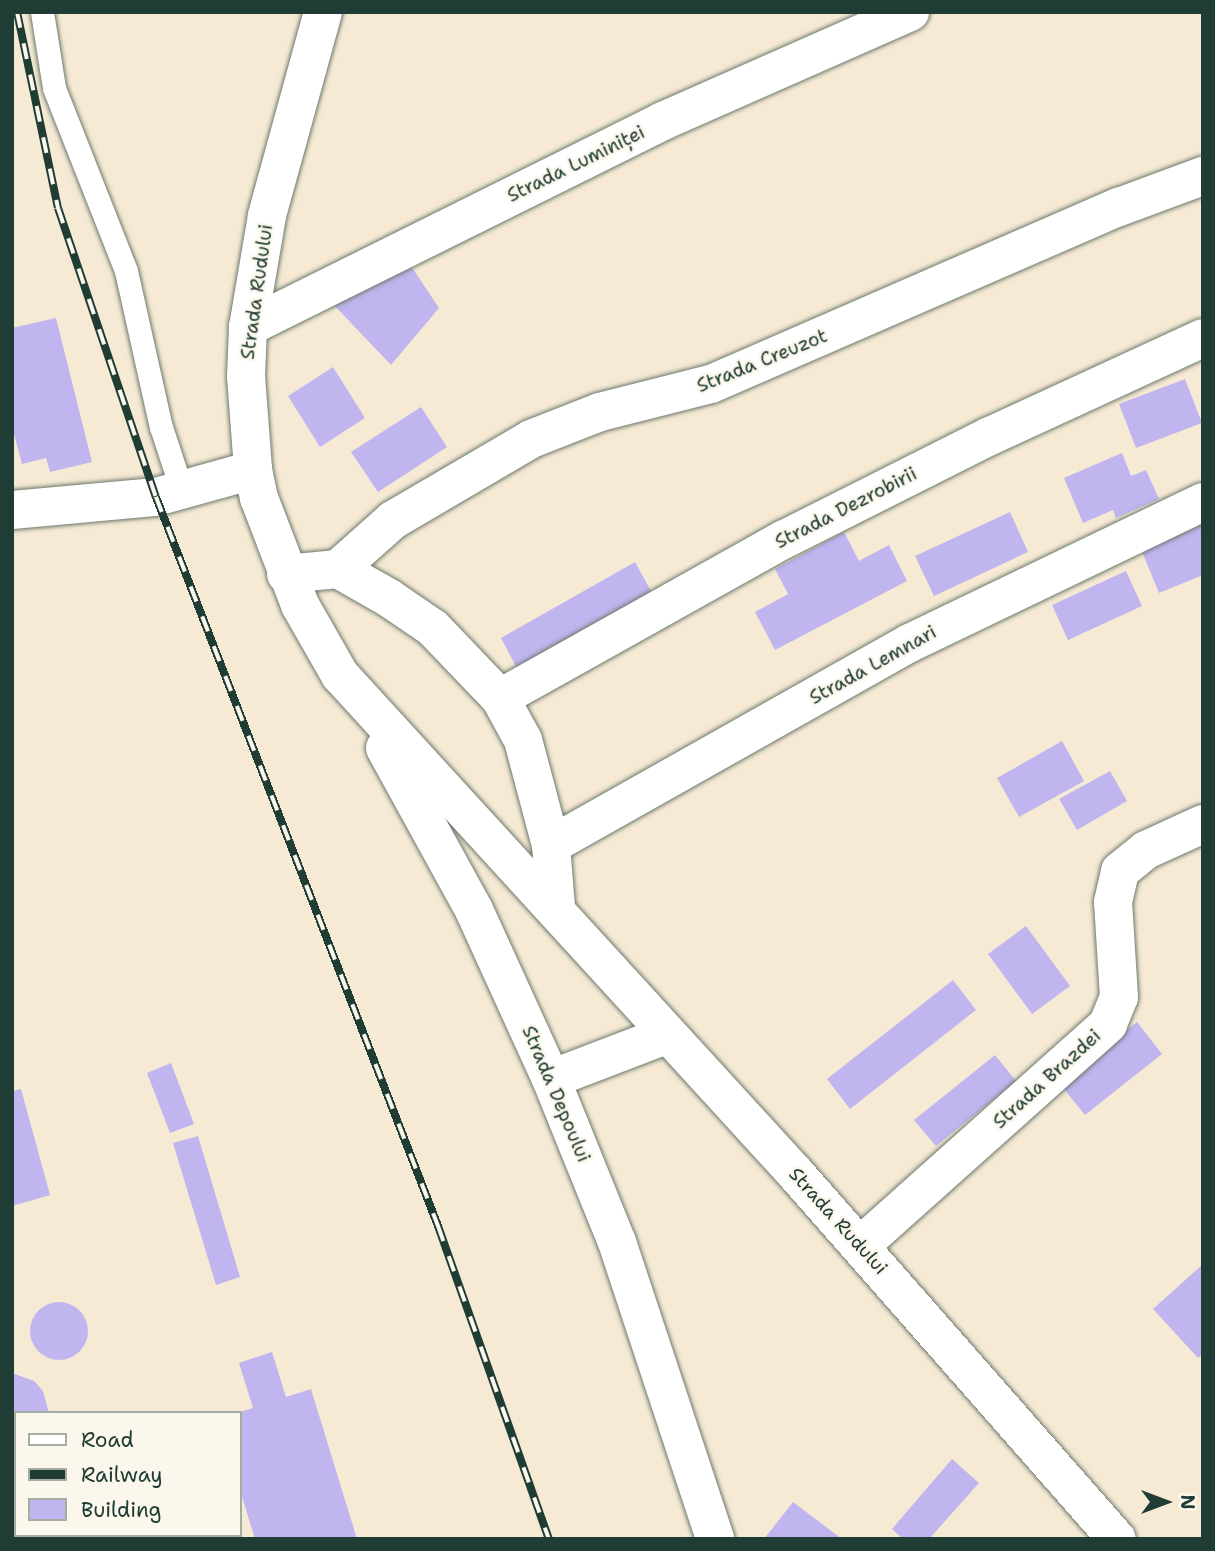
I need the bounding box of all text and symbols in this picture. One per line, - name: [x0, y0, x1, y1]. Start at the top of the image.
- street label: Strada Luminiței: [503, 121, 649, 207]
- street label: Strada Rudului: [236, 223, 278, 361]
- street label: Strada Creuzot: [693, 324, 831, 398]
- street label: Strada Dezrobirii: [771, 462, 921, 554]
- street label: Strada Lemnari: [805, 621, 941, 709]
- street label: Strada Depoului: [517, 1022, 595, 1166]
- street label: Strada Brazdei: [988, 1025, 1106, 1133]
- street label: Strada Rudului: [784, 1163, 892, 1279]
- legend: [14, 1411, 242, 1537]
- text: Road: [81, 1426, 134, 1454]
- text: Railway: [81, 1461, 163, 1489]
- north arrow: [1131, 1467, 1201, 1537]
- text: N: [1175, 1494, 1200, 1510]
- text: Building: [81, 1496, 161, 1524]

